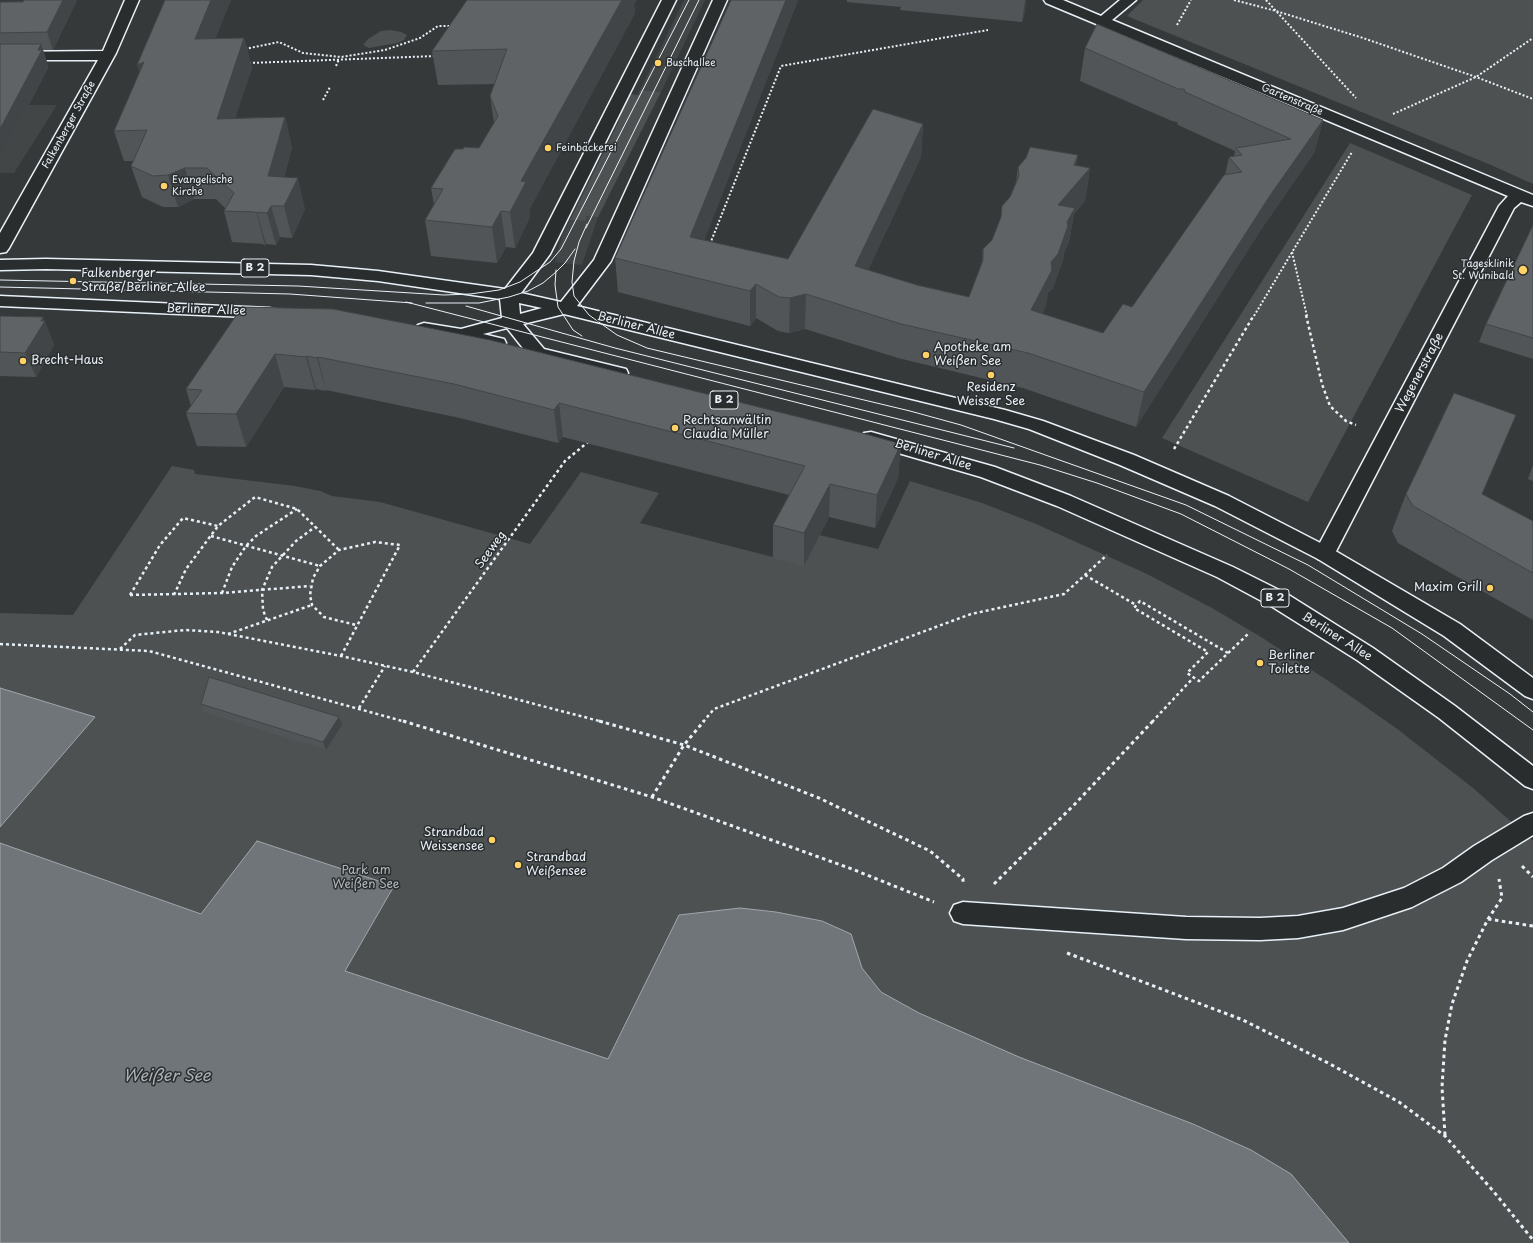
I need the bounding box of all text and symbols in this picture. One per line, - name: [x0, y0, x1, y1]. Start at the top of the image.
- place label: Buschallee: [666, 57, 716, 69]
- marker: Buschallee: [653, 58, 663, 68]
- street label: Falkenberger Straße: [40, 79, 98, 171]
- street label: Gartenstraße: [1259, 82, 1325, 118]
- place label: Feinbäckerei: [556, 142, 617, 154]
- marker: Feinbäckerei: [543, 143, 553, 153]
- place label: Evangelische Kirche: [172, 174, 232, 198]
- marker: Evangelische Kirche: [159, 181, 169, 191]
- place label: Tagesklinik St. Wunibald: [1452, 258, 1514, 282]
- road number: B 2: [241, 259, 269, 277]
- marker: Tagesklinik St. Wunibald: [1517, 264, 1529, 276]
- place label: Falkenberger Straße/Berliner Allee: [81, 267, 206, 295]
- marker: Falkenberger Straße/Berliner Allee: [68, 276, 78, 286]
- street label: Berliner Allee: [166, 301, 246, 319]
- street label: Berliner Allee: [595, 309, 677, 343]
- street label: Wegenerstraße: [1393, 331, 1447, 415]
- place label: Apotheke am Weißen See: [934, 341, 1011, 369]
- marker: Apotheke am Weißen See: [921, 350, 931, 360]
- place label: Brecht-Haus: [31, 354, 104, 368]
- marker: Brecht-Haus: [18, 356, 28, 366]
- marker: Residenz Weisser See: [986, 370, 996, 380]
- place label: Residenz Weisser See: [957, 381, 1025, 409]
- road number: B 2: [710, 391, 738, 409]
- place label: Rechtsanwältin Claudia Müller: [683, 414, 771, 442]
- marker: Rechtsanwältin Claudia Müller: [670, 423, 680, 433]
- street label: Berliner Allee: [893, 436, 973, 474]
- street label: Seeweg: [473, 528, 509, 572]
- place label: Maxim Grill: [1414, 581, 1482, 595]
- marker: Maxim Grill: [1485, 583, 1495, 593]
- road number: B 2: [1261, 589, 1289, 607]
- street label: Berliner Allee: [1299, 610, 1375, 664]
- place label: Berliner Toilette: [1268, 649, 1315, 677]
- marker: Berliner Toilette: [1255, 658, 1265, 668]
- place label: Strandbad Weissensee: [420, 826, 484, 854]
- marker: Strandbad Weissensee: [487, 835, 497, 845]
- place label: Strandbad Weißensee: [526, 851, 587, 879]
- marker: Strandbad Weißensee: [513, 860, 523, 870]
- park label: Park am Weißen See: [332, 864, 400, 892]
- water label: Weißer See: [123, 1067, 211, 1087]

